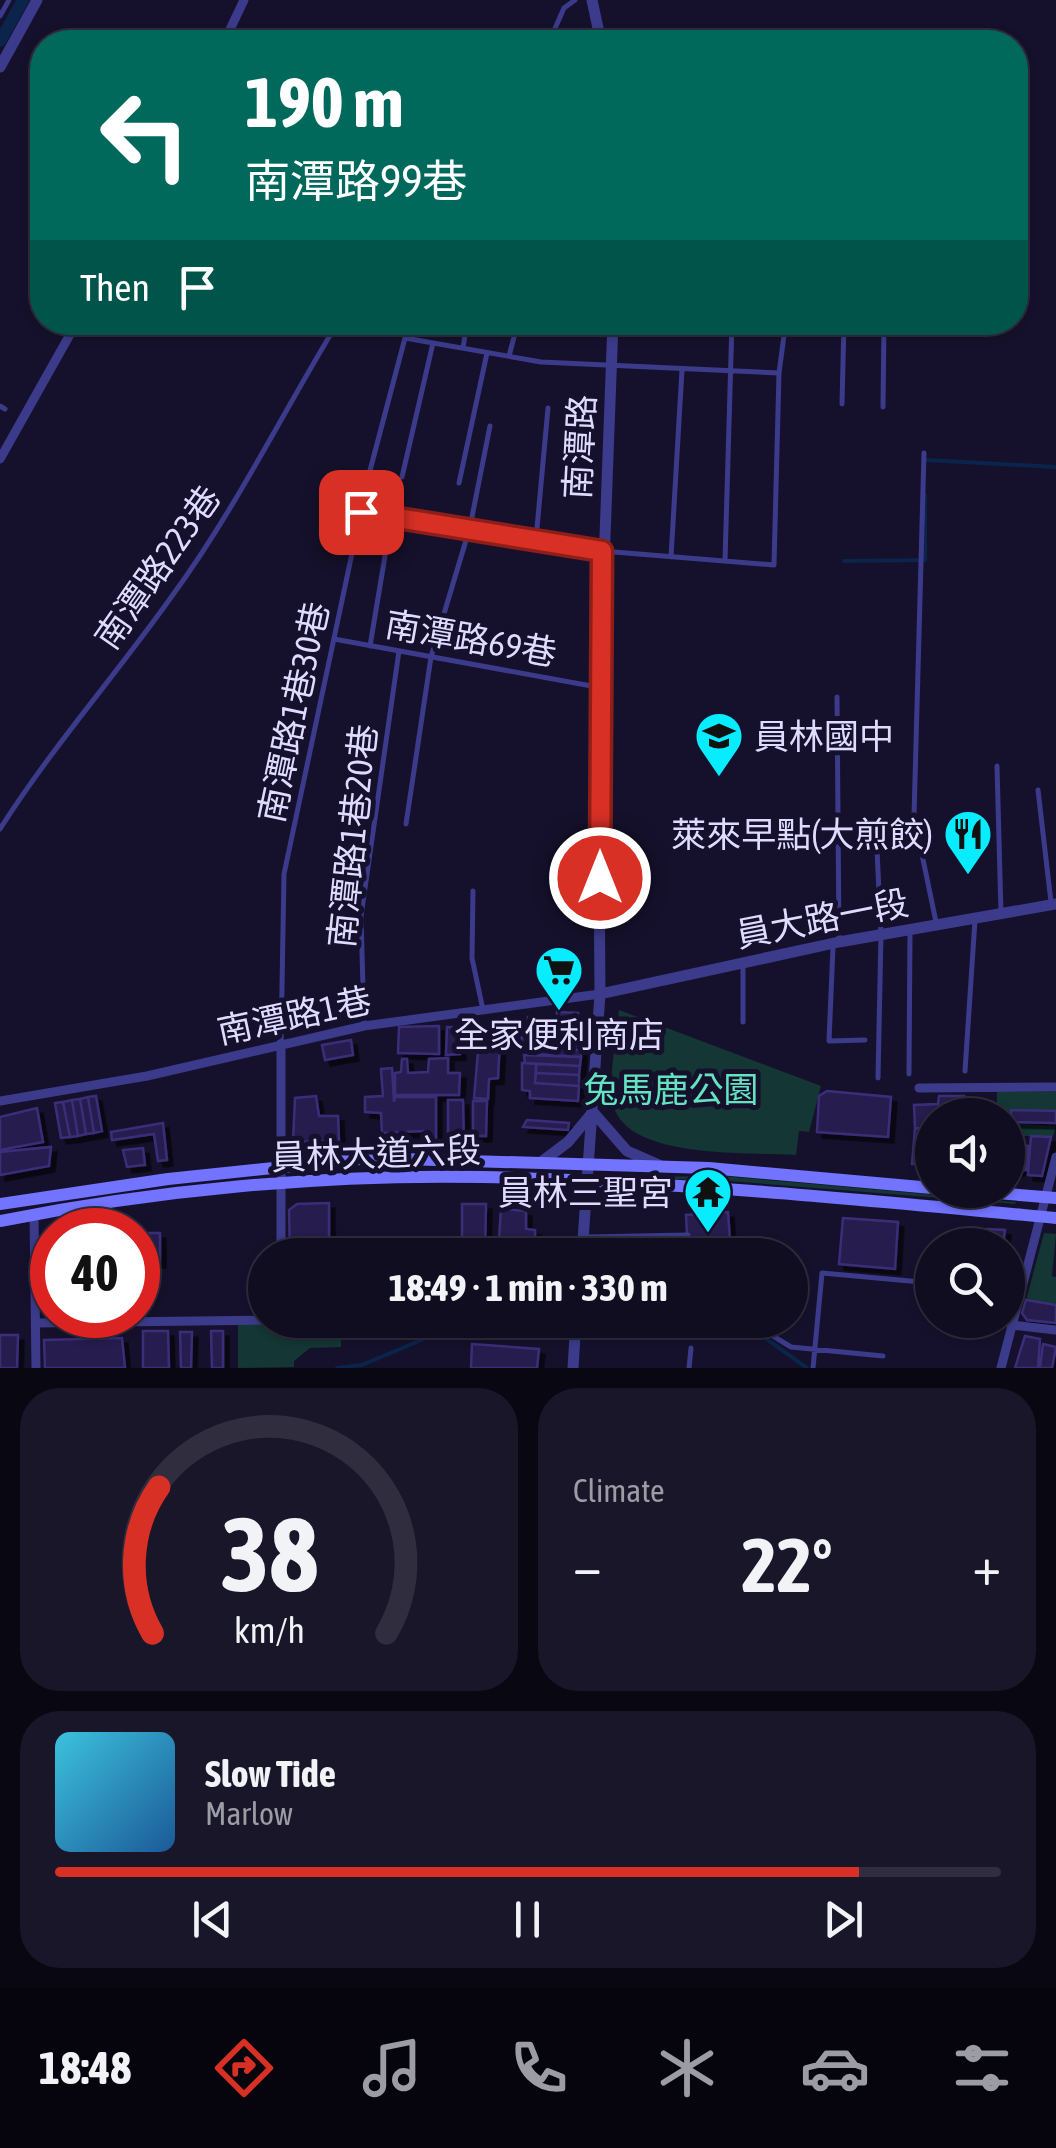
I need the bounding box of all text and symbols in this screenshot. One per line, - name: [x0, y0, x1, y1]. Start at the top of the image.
- text: 190 m: [245, 62, 404, 142]
- icon: left: [80, 70, 210, 200]
- text: 南潭路99巷: [245, 155, 467, 207]
- icon: arrive: [170, 260, 225, 315]
- text: Then: [80, 266, 150, 309]
- street label: 南潭路: [556, 394, 602, 500]
- pin: [319, 470, 404, 555]
- street label: 南潭路223巷: [86, 478, 228, 656]
- icon: arrive: [334, 485, 389, 540]
- street label: 南潭路1巷30巷: [250, 598, 336, 826]
- street label: 南潭路69巷: [382, 603, 560, 673]
- school or university icon: 員林國中: [693, 710, 745, 778]
- place label: 員林國中: [754, 716, 894, 756]
- street label: 南潭路1巷20巷: [320, 722, 384, 950]
- restaurant icon: 萊來早點(大煎餃): [942, 808, 994, 876]
- place label: 萊來早點(大煎餃): [671, 814, 933, 854]
- position arrow: [548, 826, 652, 930]
- street label: 員大路一段: [732, 882, 912, 954]
- supermarket icon: 全家便利商店: [533, 944, 585, 1012]
- street label: 南潭路1巷: [213, 979, 375, 1051]
- place label: 全家便利商店: [454, 1014, 664, 1054]
- park label: 兔馬鹿公園: [583, 1069, 759, 1109]
- map controls: [915, 1098, 1025, 1338]
- button: sound: [915, 1098, 1025, 1208]
- street label: 員林大道六段: [270, 1129, 482, 1177]
- temple icon: 員林三聖宮: [682, 1166, 734, 1234]
- place label: 員林三聖宮: [498, 1172, 673, 1212]
- speed limit sign: 40: [30, 1208, 160, 1338]
- button: search: [915, 1228, 1025, 1338]
- text: 18:49 · 1 min · 330 m: [388, 1266, 668, 1309]
- text: Climate: [573, 1472, 665, 1509]
- text: 38: [220, 1494, 318, 1613]
- text: 22°: [741, 1522, 833, 1608]
- text: −: [573, 1534, 602, 1597]
- text: +: [972, 1534, 1001, 1597]
- text: km/h: [234, 1610, 304, 1651]
- text: Slow Tide: [205, 1752, 336, 1795]
- text: Marlow: [205, 1795, 293, 1832]
- icon: previous: [185, 1892, 240, 1947]
- icon: pause: [500, 1892, 555, 1947]
- icon: next: [816, 1892, 871, 1947]
- icon: directions: [209, 2033, 279, 2103]
- icon: music: [357, 2033, 427, 2103]
- icon: phone: [504, 2033, 574, 2103]
- icon: climate: [652, 2033, 722, 2103]
- icon: car: [800, 2033, 870, 2103]
- icon: filters: [947, 2033, 1017, 2103]
- text: 18:48: [39, 2042, 131, 2094]

